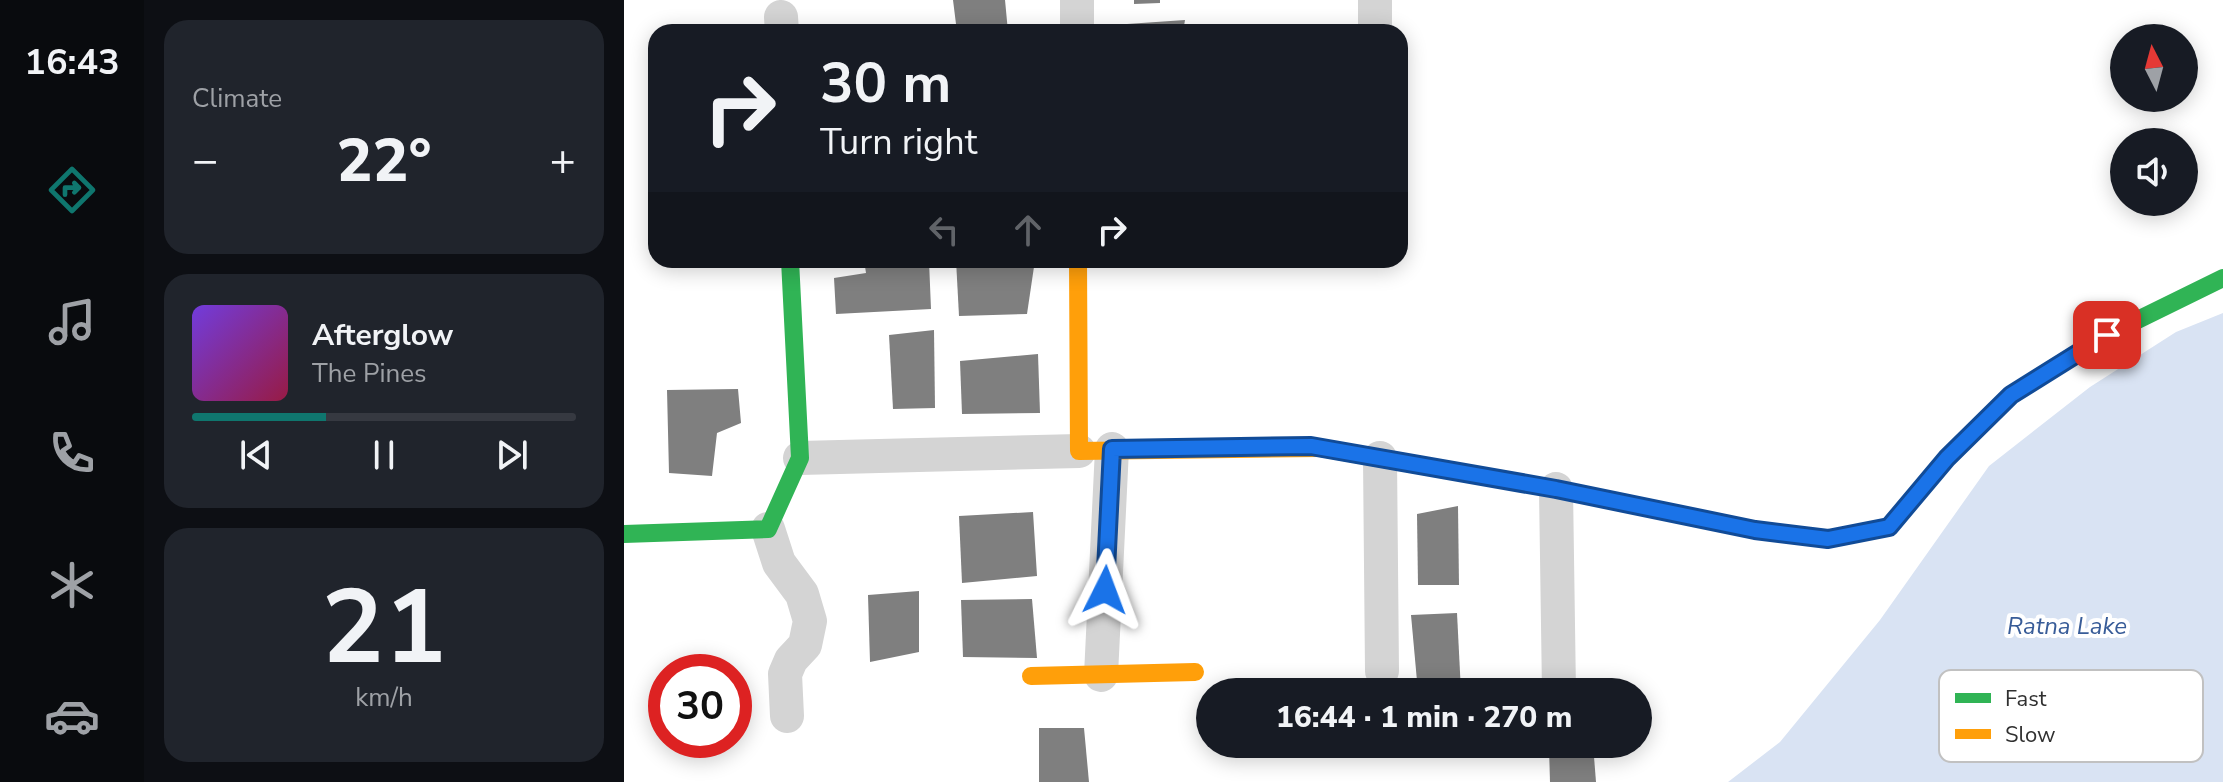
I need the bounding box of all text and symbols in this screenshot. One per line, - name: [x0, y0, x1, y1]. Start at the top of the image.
- north arrow: [2110, 24, 2198, 112]
- map controls: [2110, 24, 2198, 216]
- text: 16:43: [24, 38, 120, 87]
- text: 30 m: [820, 45, 951, 122]
- icon: right: [688, 56, 792, 160]
- text: Climate: [192, 81, 282, 116]
- text: Turn right: [820, 118, 977, 167]
- text: 22°: [336, 120, 432, 202]
- button: sound: [2110, 128, 2198, 216]
- text: −: [192, 131, 218, 191]
- text: +: [550, 131, 576, 191]
- icon: directions: [44, 162, 100, 218]
- icon: left: [922, 208, 966, 252]
- icon: ahead: [1006, 208, 1050, 252]
- icon: right: [1090, 208, 1134, 252]
- icon: music: [44, 294, 100, 350]
- pin: [2073, 301, 2141, 369]
- icon: arrive: [2085, 313, 2129, 357]
- text: Afterglow: [312, 315, 453, 356]
- text: The Pines: [312, 356, 427, 391]
- icon: phone: [44, 425, 100, 481]
- icon: previous: [234, 433, 278, 477]
- icon: pause: [362, 433, 406, 477]
- icon: next: [490, 433, 534, 477]
- position arrow: [1063, 548, 1147, 632]
- icon: climate: [44, 557, 100, 613]
- text: 21: [322, 557, 446, 699]
- water label: Ratna Lake: [2007, 610, 2127, 642]
- speed limit sign: 30: [648, 654, 752, 758]
- legend: [1939, 670, 2203, 762]
- text: km/h: [355, 680, 413, 715]
- text: Fast: [2005, 684, 2047, 714]
- icon: car: [44, 688, 100, 744]
- text: 16:44 · 1 min · 270 m: [1276, 697, 1572, 738]
- text: Slow: [2005, 720, 2056, 750]

